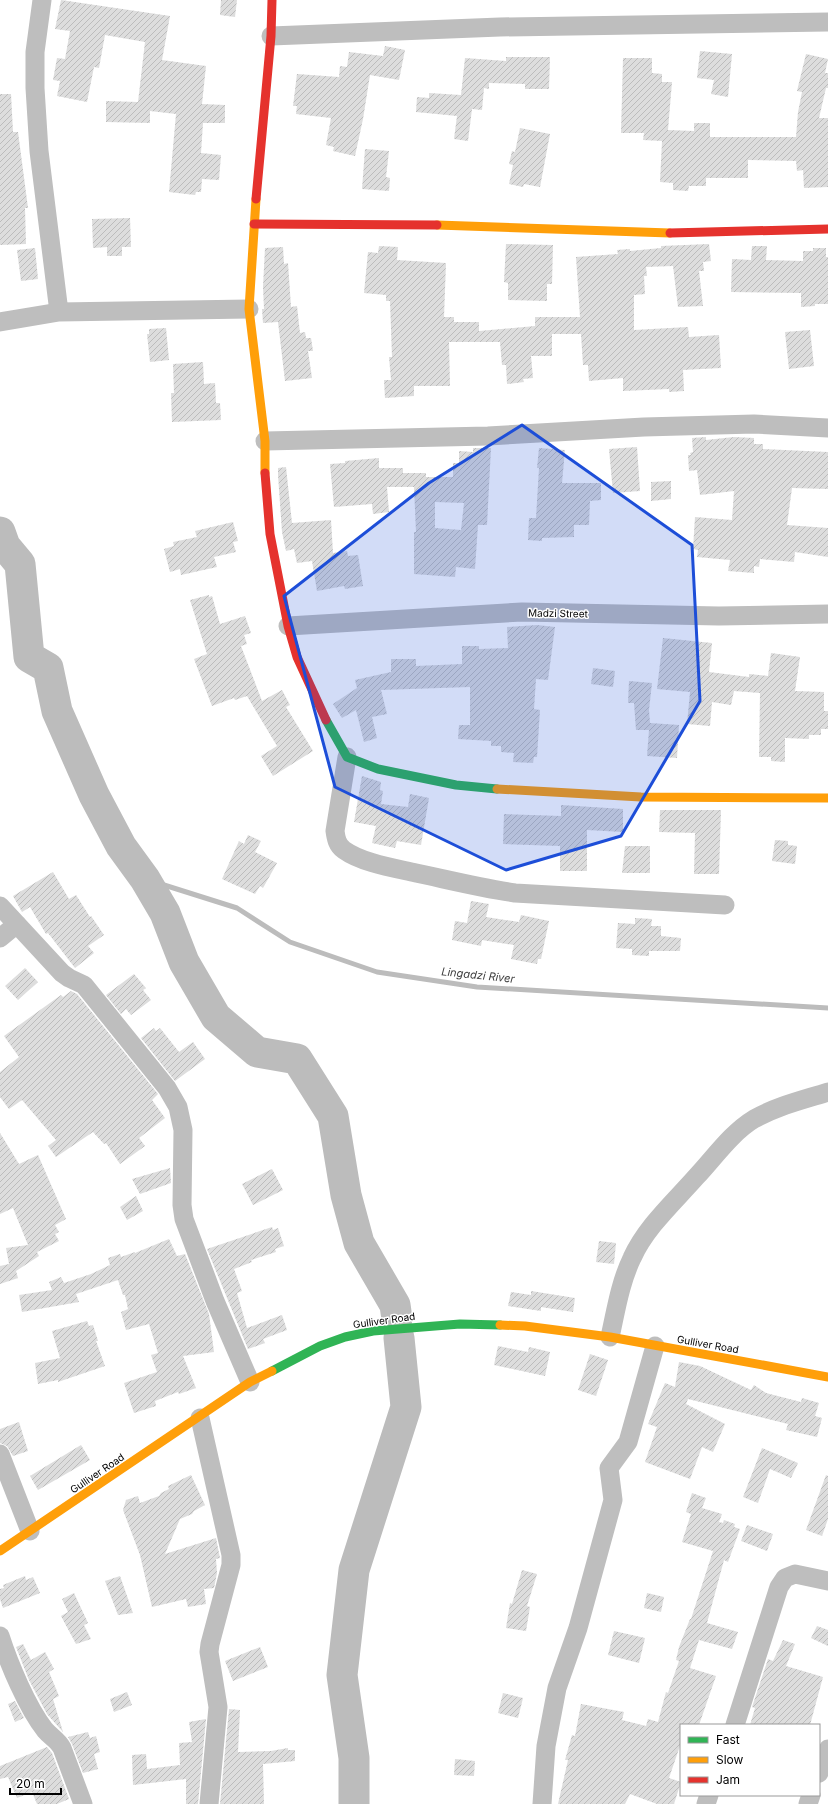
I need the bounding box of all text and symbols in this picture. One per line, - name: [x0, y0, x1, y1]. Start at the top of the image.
- street label: Madzi Street: [528, 606, 589, 620]
- water label: Lingadzi River: [441, 964, 516, 986]
- street label: Gulliver Road: [352, 1310, 416, 1330]
- street label: Gulliver Road: [676, 1333, 740, 1355]
- street label: Gulliver Road: [68, 1451, 126, 1495]
- legend: [680, 1724, 820, 1796]
- text: Fast: [716, 1732, 740, 1747]
- text: Slow: [716, 1752, 744, 1767]
- scale bar: [10, 1770, 61, 1796]
- text: Jam: [716, 1772, 740, 1787]
- text: 20 m: [16, 1776, 45, 1791]

